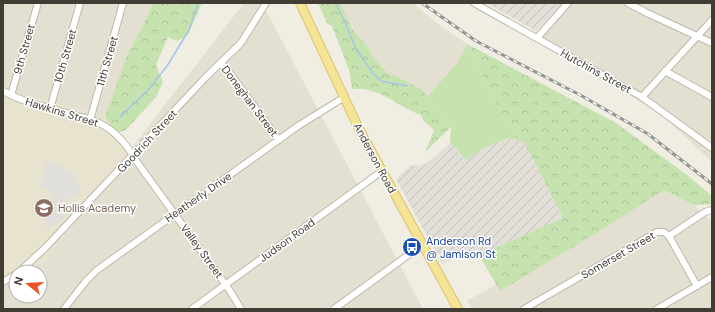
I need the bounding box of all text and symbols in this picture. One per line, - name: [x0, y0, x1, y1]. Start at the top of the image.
- street label: 9th Street: [10, 22, 38, 76]
- street label: 10th Street: [51, 27, 79, 85]
- street label: 11th Street: [93, 34, 121, 88]
- street label: Hutchins Street: [558, 46, 634, 96]
- street label: Doneghan Street: [219, 63, 281, 139]
- street label: Hawkins Street: [24, 94, 100, 130]
- street label: Goodrich Street: [114, 106, 180, 176]
- street label: Anderson Road: [351, 120, 399, 196]
- street label: Heatherly Drive: [162, 169, 234, 225]
- school or university icon: Hollis Academy: [33, 197, 55, 219]
- place label: Hollis Academy: [58, 201, 136, 215]
- street label: Judson Road: [256, 215, 318, 265]
- street label: Valley Street: [178, 221, 226, 281]
- street label: Somerset Street: [579, 228, 657, 282]
- place label: Anderson Rd @ Jamison St: [426, 234, 496, 261]
- bus stop icon: Anderson Rd @ Jamison St: [401, 236, 423, 258]
- north arrow: [8, 264, 48, 304]
- text: N: [11, 275, 26, 287]

